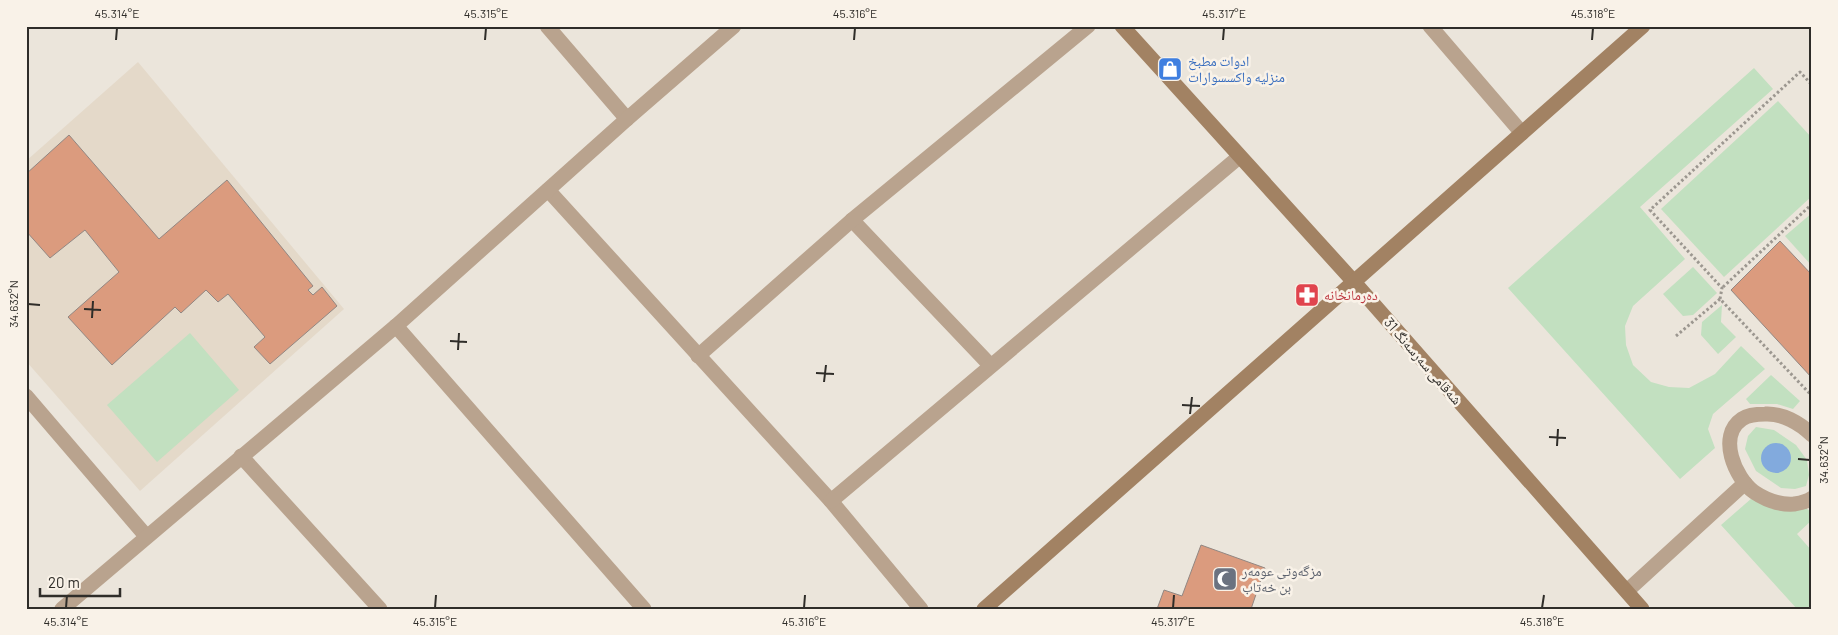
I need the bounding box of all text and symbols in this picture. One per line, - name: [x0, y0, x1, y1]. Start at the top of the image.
- text: 45.314°E: [95, 6, 139, 20]
- text: 45.315°E: [464, 6, 508, 20]
- text: 45.316°E: [833, 6, 877, 20]
- text: 45.317°E: [1202, 6, 1246, 20]
- text: 45.318°E: [1571, 6, 1615, 20]
- place label: ادوات مطبخ منزليه واكسسوارات: [1188, 52, 1285, 86]
- shop icon: ادوات مطبخ منزليه واكسسوارات: [1157, 56, 1183, 82]
- text: 34.632°N: [6, 280, 20, 328]
- pharmacy icon: دەرمانخانە: [1294, 282, 1320, 308]
- place label: دەرمانخانە: [1324, 286, 1378, 304]
- street label: شەقامی سەرسەنگ 31: [1380, 314, 1466, 408]
- text: 34.632°N: [1816, 436, 1830, 484]
- place label: مزگەوتی عومەر بن خەتاب: [1241, 562, 1322, 596]
- scale bar: [40, 565, 120, 597]
- mosque icon: مزگەوتی عومەر بن خەتاب: [1212, 566, 1238, 592]
- text: 20 m: [48, 573, 80, 591]
- text: 45.314°E: [44, 614, 88, 628]
- text: 45.315°E: [413, 614, 457, 628]
- text: 45.316°E: [782, 614, 826, 628]
- text: 45.317°E: [1151, 614, 1195, 628]
- text: 45.318°E: [1520, 614, 1564, 628]

